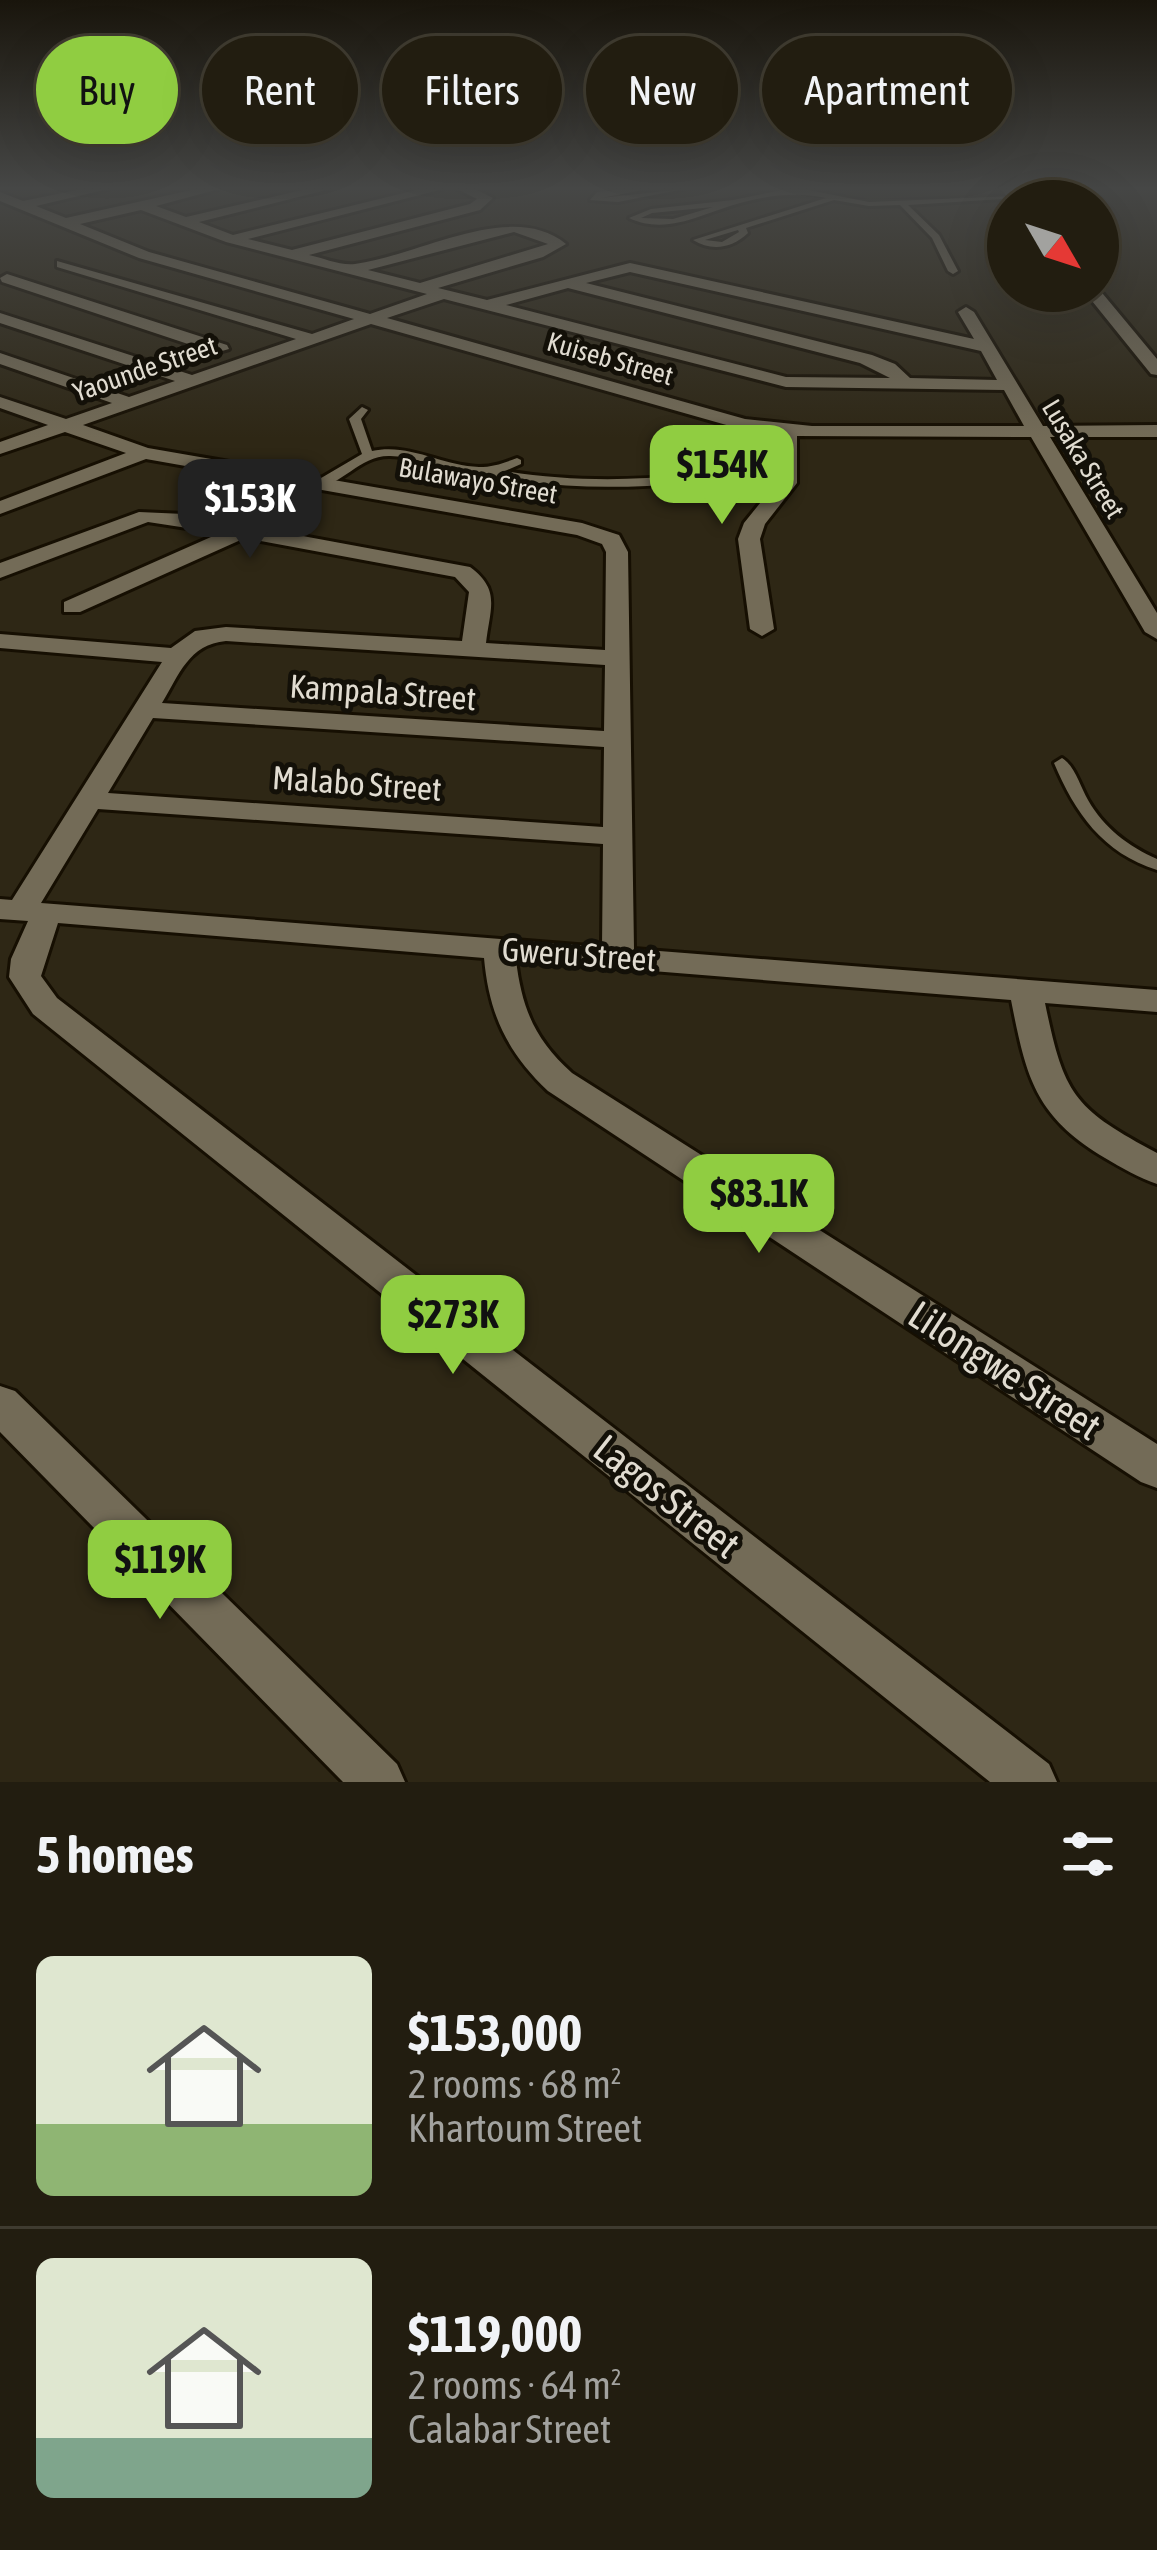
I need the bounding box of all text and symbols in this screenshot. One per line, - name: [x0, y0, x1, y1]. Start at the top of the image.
- chip: Buy: [36, 36, 178, 144]
- chip: Rent: [202, 36, 358, 144]
- chip: Filters: [382, 36, 562, 144]
- chip: New: [586, 36, 738, 144]
- chip: Apartment: [762, 36, 1012, 144]
- north arrow: [987, 180, 1119, 312]
- map controls: [987, 180, 1119, 312]
- street label: Kuiseb Street: [544, 326, 677, 391]
- street label: Yaounde Street: [69, 329, 221, 408]
- street label: Lusaka Street: [1036, 394, 1131, 524]
- pin: $154K: [638, 425, 806, 527]
- text: $154K: [677, 442, 767, 486]
- street label: Bulawayo Street: [396, 451, 560, 510]
- pin: $153K: [166, 459, 334, 561]
- text: $153K: [205, 476, 295, 520]
- street label: Kampala Street: [289, 667, 477, 717]
- street label: Malabo Street: [271, 758, 443, 808]
- street label: Gweru Street: [501, 930, 657, 978]
- pin: $83.1K: [661, 1154, 857, 1256]
- text: $83.1K: [710, 1171, 808, 1215]
- pin: $273K: [369, 1275, 537, 1377]
- text: $273K: [408, 1292, 498, 1336]
- street label: Lilongwe Street: [901, 1292, 1109, 1448]
- street label: Lagos Street: [586, 1426, 748, 1566]
- pin: $119K: [76, 1520, 244, 1622]
- text: $119K: [115, 1537, 205, 1581]
- icon: filters: [1055, 1821, 1121, 1887]
- text: 5 homes: [36, 1825, 194, 1884]
- text: $153,000: [408, 2003, 582, 2062]
- icon: home: [132, 2004, 276, 2148]
- text: 2 rooms · 68 m²: [408, 2062, 622, 2106]
- text: Khartoum Street: [408, 2106, 642, 2150]
- text: $119,000: [408, 2304, 582, 2363]
- icon: home: [132, 2306, 276, 2450]
- text: 2 rooms · 64 m²: [408, 2363, 622, 2407]
- text: Calabar Street: [408, 2407, 611, 2451]

